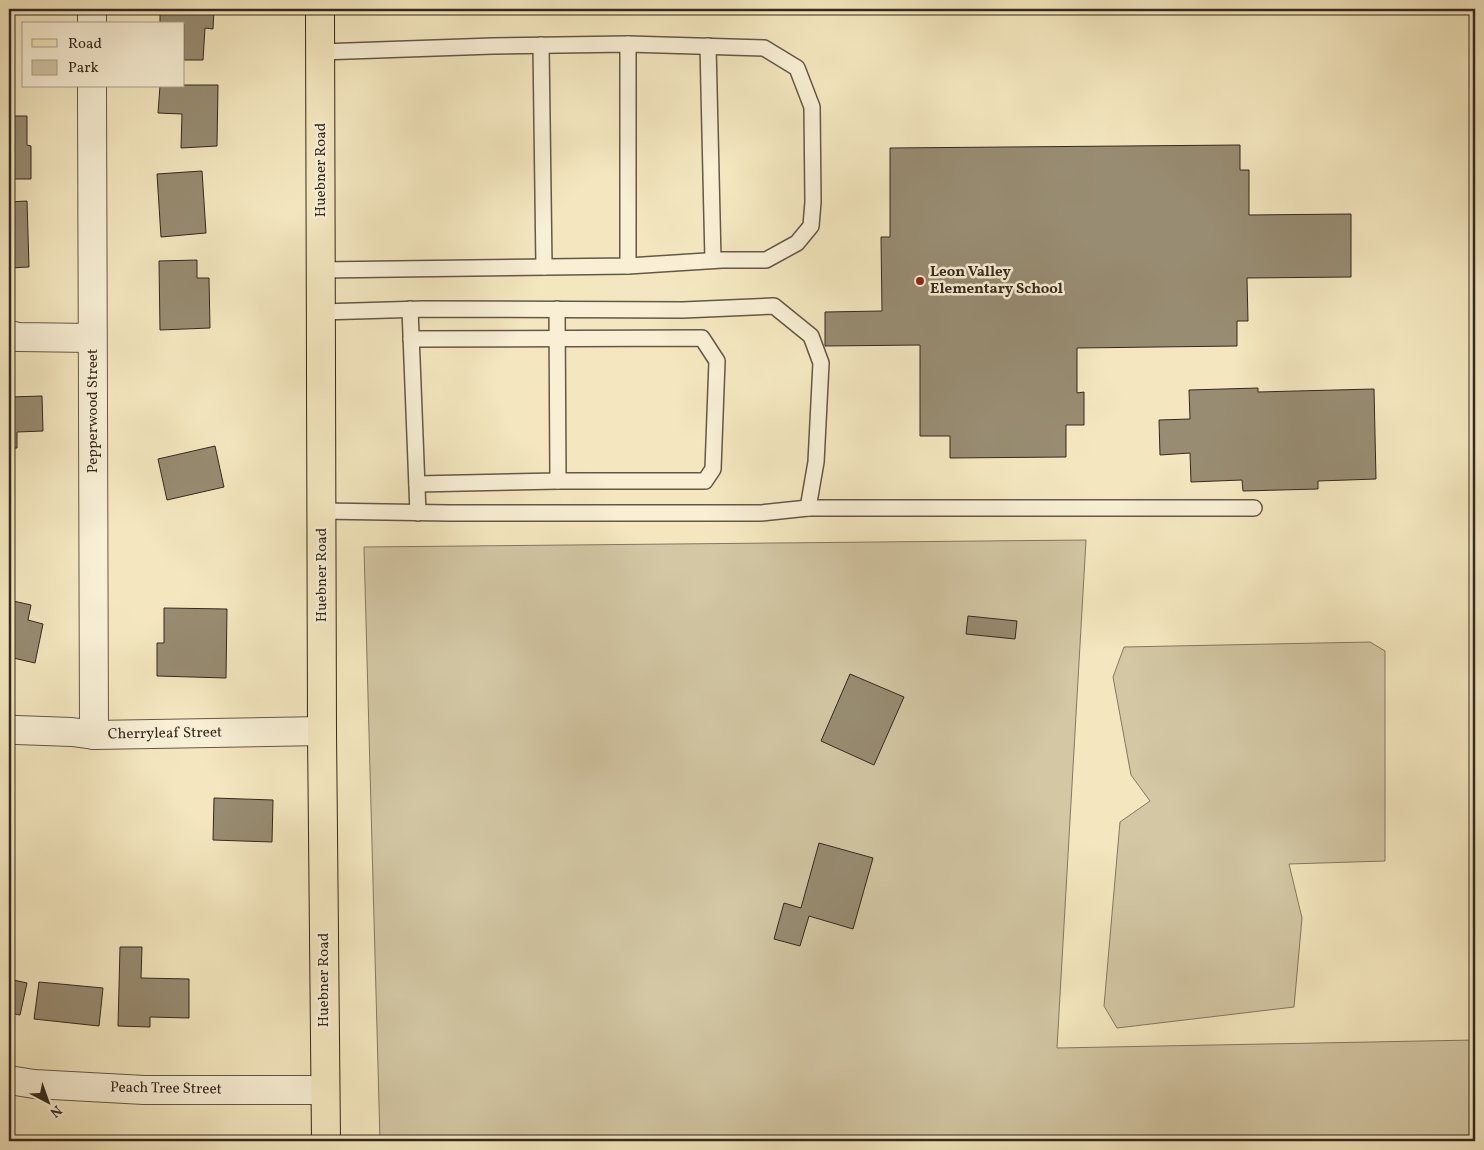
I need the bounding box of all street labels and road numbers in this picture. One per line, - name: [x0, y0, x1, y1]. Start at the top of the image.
- street label: Huebner Road: [311, 123, 332, 217]
- street label: Pepperwood Street: [83, 349, 104, 473]
- street label: Huebner Road: [312, 528, 333, 622]
- street label: Cherryleaf Street: [108, 723, 222, 745]
- street label: Huebner Road: [314, 933, 335, 1027]
- street label: Peach Tree Street: [110, 1078, 222, 1100]

